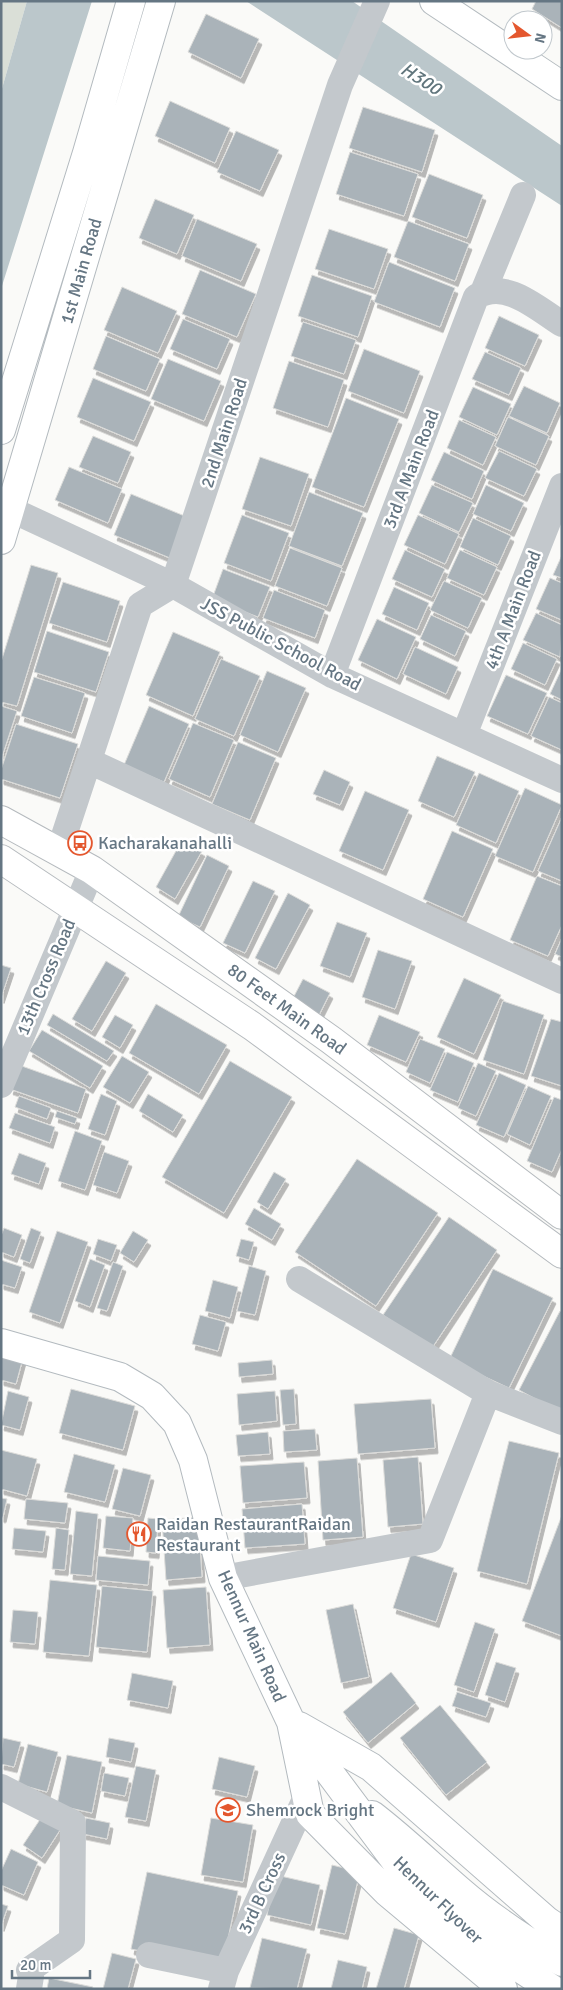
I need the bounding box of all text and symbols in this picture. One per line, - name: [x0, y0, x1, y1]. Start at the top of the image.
- north arrow: [503, 10, 553, 60]
- text: N: [531, 31, 550, 45]
- water label: H300: [396, 57, 447, 102]
- street label: 1st Main Road: [55, 216, 107, 326]
- street label: 2nd Main Road: [196, 375, 252, 491]
- street label: 3rd A Main Road: [378, 406, 444, 532]
- street label: 4th A Main Road: [480, 547, 546, 673]
- street label: JSS Public School Road: [197, 592, 365, 696]
- bus stop icon: Kacharakanahalli: [67, 830, 93, 856]
- place label: Kacharakanahalli: [98, 832, 232, 854]
- street label: 13th Cross Road: [12, 916, 80, 1038]
- street label: 80 Feet Main Road: [223, 959, 351, 1059]
- place label: Raidan RestaurantRaidan Restaurant: [156, 1513, 351, 1556]
- restaurant icon: Raidan RestaurantRaidan Restaurant: [126, 1521, 152, 1547]
- street label: Hennur Main Road: [213, 1567, 291, 1705]
- school or university icon: Shemrock Bright: [215, 1797, 241, 1823]
- place label: Shemrock Bright: [246, 1799, 374, 1821]
- street label: 3rd B Cross: [234, 1849, 290, 1937]
- street label: Hennur Flyover: [388, 1852, 488, 1949]
- scale bar: [12, 1948, 90, 1980]
- text: 20 m: [20, 1956, 51, 1974]

